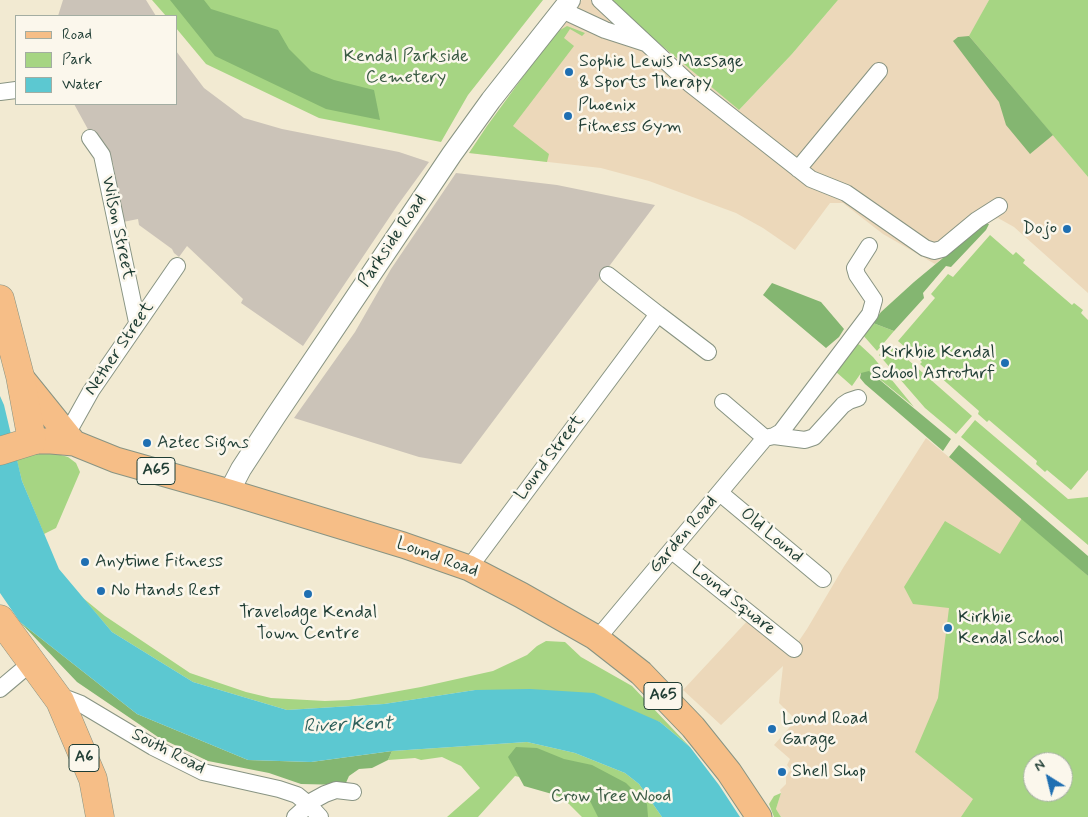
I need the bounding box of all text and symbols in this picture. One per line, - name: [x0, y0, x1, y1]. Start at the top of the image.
- legend: [15, 15, 178, 105]
- text: Road: [62, 25, 92, 45]
- park label: Kendal Parkside Cemetery: [343, 46, 469, 88]
- text: Park: [62, 50, 92, 70]
- place label: Sophie Lewis Massage & Sports Therapy: [579, 51, 743, 94]
- marker: Sophie Lewis Massage & Sports Therapy: [563, 66, 575, 78]
- text: Water: [62, 75, 102, 95]
- place label: Phoenix Fitness Gym: [578, 95, 682, 138]
- marker: Phoenix Fitness Gym: [562, 110, 574, 122]
- street label: Wilson Street: [96, 175, 138, 281]
- street label: Parkside Road: [354, 191, 432, 291]
- place label: Dojo: [1023, 218, 1057, 240]
- marker: Dojo: [1061, 223, 1073, 235]
- street label: Nether Street: [81, 298, 159, 400]
- place label: Kirkbie Kendal School Astroturf: [872, 342, 995, 384]
- marker: Kirkbie Kendal School Astroturf: [999, 357, 1011, 369]
- street label: Lound Street: [511, 411, 589, 505]
- place label: Aztec Signs: [157, 432, 249, 454]
- marker: Aztec Signs: [141, 437, 153, 449]
- road number: A65: [137, 458, 175, 484]
- street label: Garden Road: [645, 492, 723, 578]
- street label: Old Lound: [735, 503, 807, 569]
- street label: Lound Road: [393, 533, 481, 583]
- place label: Anytime Fitness: [95, 551, 223, 573]
- marker: Anytime Fitness: [79, 556, 91, 568]
- street label: Lound Square: [686, 559, 780, 641]
- place label: No Hands Rest: [111, 580, 220, 602]
- marker: No Hands Rest: [95, 585, 107, 597]
- marker: Travelodge Kendal Town Centre: [302, 588, 314, 600]
- place label: Travelodge Kendal Town Centre: [239, 602, 377, 644]
- place label: Kirkbie Kendal School: [958, 607, 1064, 650]
- marker: Kirkbie Kendal School: [942, 622, 954, 634]
- road number: A65: [644, 682, 682, 709]
- place label: Lound Road Garage: [782, 708, 868, 751]
- water label: River Kent: [303, 713, 393, 739]
- marker: Lound Road Garage: [766, 723, 778, 735]
- street label: South Road: [127, 724, 209, 780]
- road number: A6: [69, 744, 99, 771]
- north arrow: [1023, 752, 1073, 802]
- text: N: [1031, 756, 1049, 776]
- place label: Shell Shop: [792, 761, 866, 783]
- marker: Shell Shop: [776, 766, 788, 778]
- park label: Crow Tree Wood: [551, 786, 671, 808]

